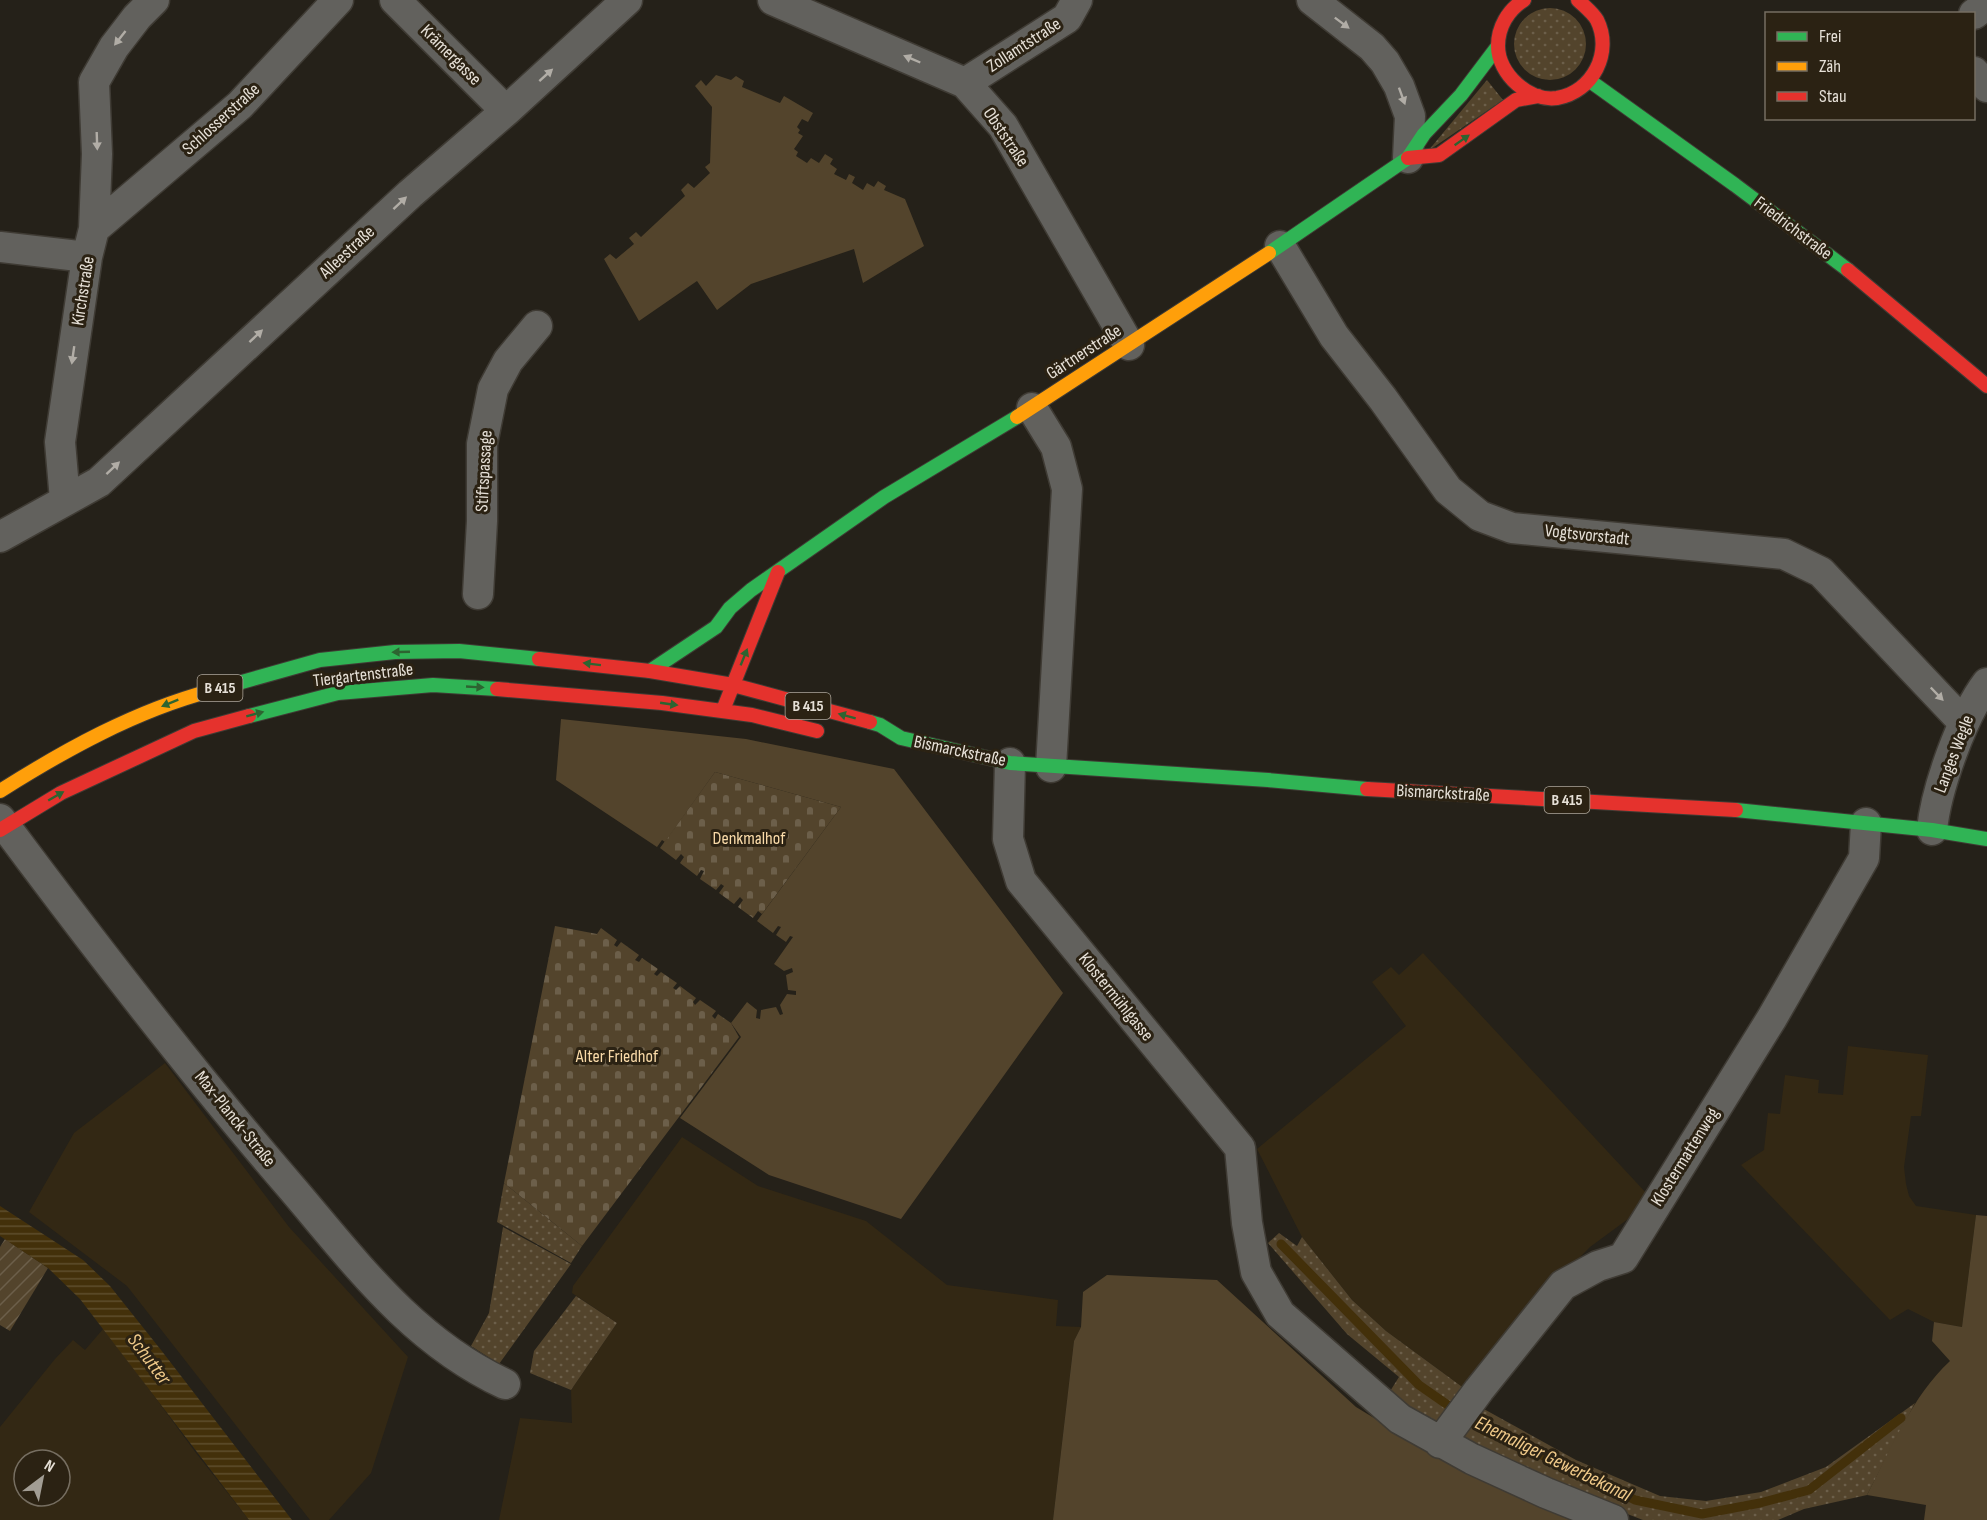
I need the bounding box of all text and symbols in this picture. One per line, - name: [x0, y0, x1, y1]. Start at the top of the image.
- legend: [1765, 12, 1975, 120]
- street label: Zollamtstraße: [983, 13, 1065, 77]
- one-way arrow: [1334, 17, 1350, 30]
- street label: Krämergasse: [416, 20, 486, 90]
- text: Frei: [1819, 26, 1841, 47]
- one-way arrow: [115, 31, 127, 46]
- one-way arrow: [902, 54, 920, 64]
- text: Zäh: [1819, 56, 1841, 77]
- one-way arrow: [538, 69, 553, 82]
- street label: Schlosserstraße: [178, 79, 264, 159]
- text: Stau: [1819, 86, 1847, 107]
- one-way arrow: [1398, 87, 1408, 105]
- street label: Obststraße: [979, 103, 1033, 171]
- one-way arrow: [92, 131, 101, 150]
- one-way arrow: [1454, 134, 1469, 146]
- street label: Friedrichstraße: [1750, 192, 1836, 264]
- one-way arrow: [392, 197, 406, 211]
- street label: Alleestraße: [314, 221, 379, 283]
- street label: Kirchstraße: [67, 255, 99, 327]
- street label: Gärtnerstraße: [1043, 320, 1125, 384]
- one-way arrow: [249, 329, 264, 343]
- one-way arrow: [68, 345, 77, 364]
- street label: Stiftspassage: [471, 430, 497, 512]
- one-way arrow: [106, 462, 120, 476]
- street label: Vogtsvorstadt: [1544, 520, 1631, 550]
- one-way arrow: [391, 648, 410, 657]
- one-way arrow: [739, 648, 749, 666]
- street label: Tiergartenstraße: [312, 658, 414, 692]
- one-way arrow: [582, 659, 601, 669]
- road number: B 415: [198, 675, 242, 701]
- one-way arrow: [465, 683, 484, 692]
- one-way arrow: [1929, 686, 1943, 700]
- road number: B 415: [786, 693, 830, 719]
- one-way arrow: [161, 698, 179, 708]
- one-way arrow: [659, 699, 678, 708]
- one-way arrow: [246, 709, 264, 719]
- one-way arrow: [838, 711, 856, 721]
- street label: Langes Wegle: [1930, 712, 1978, 796]
- street label: Bismarckstraße: [912, 731, 1008, 771]
- street label: Bismarckstraße: [1396, 780, 1490, 806]
- road number: B 415: [1544, 787, 1590, 813]
- one-way arrow: [47, 791, 64, 801]
- park label: Denkmalhof: [713, 828, 786, 849]
- street label: Klostermühlgasse: [1074, 949, 1158, 1045]
- park label: Alter Friedhof: [575, 1046, 659, 1067]
- street label: Max-Planck-Straße: [190, 1067, 280, 1171]
- street label: Klostermattenweg: [1646, 1104, 1724, 1210]
- water label: Schutter: [122, 1329, 177, 1390]
- water label: Ehemaliger Gewerbekanal: [1471, 1411, 1636, 1508]
- north arrow: [12, 1448, 72, 1508]
- text: N: [40, 1456, 58, 1477]

